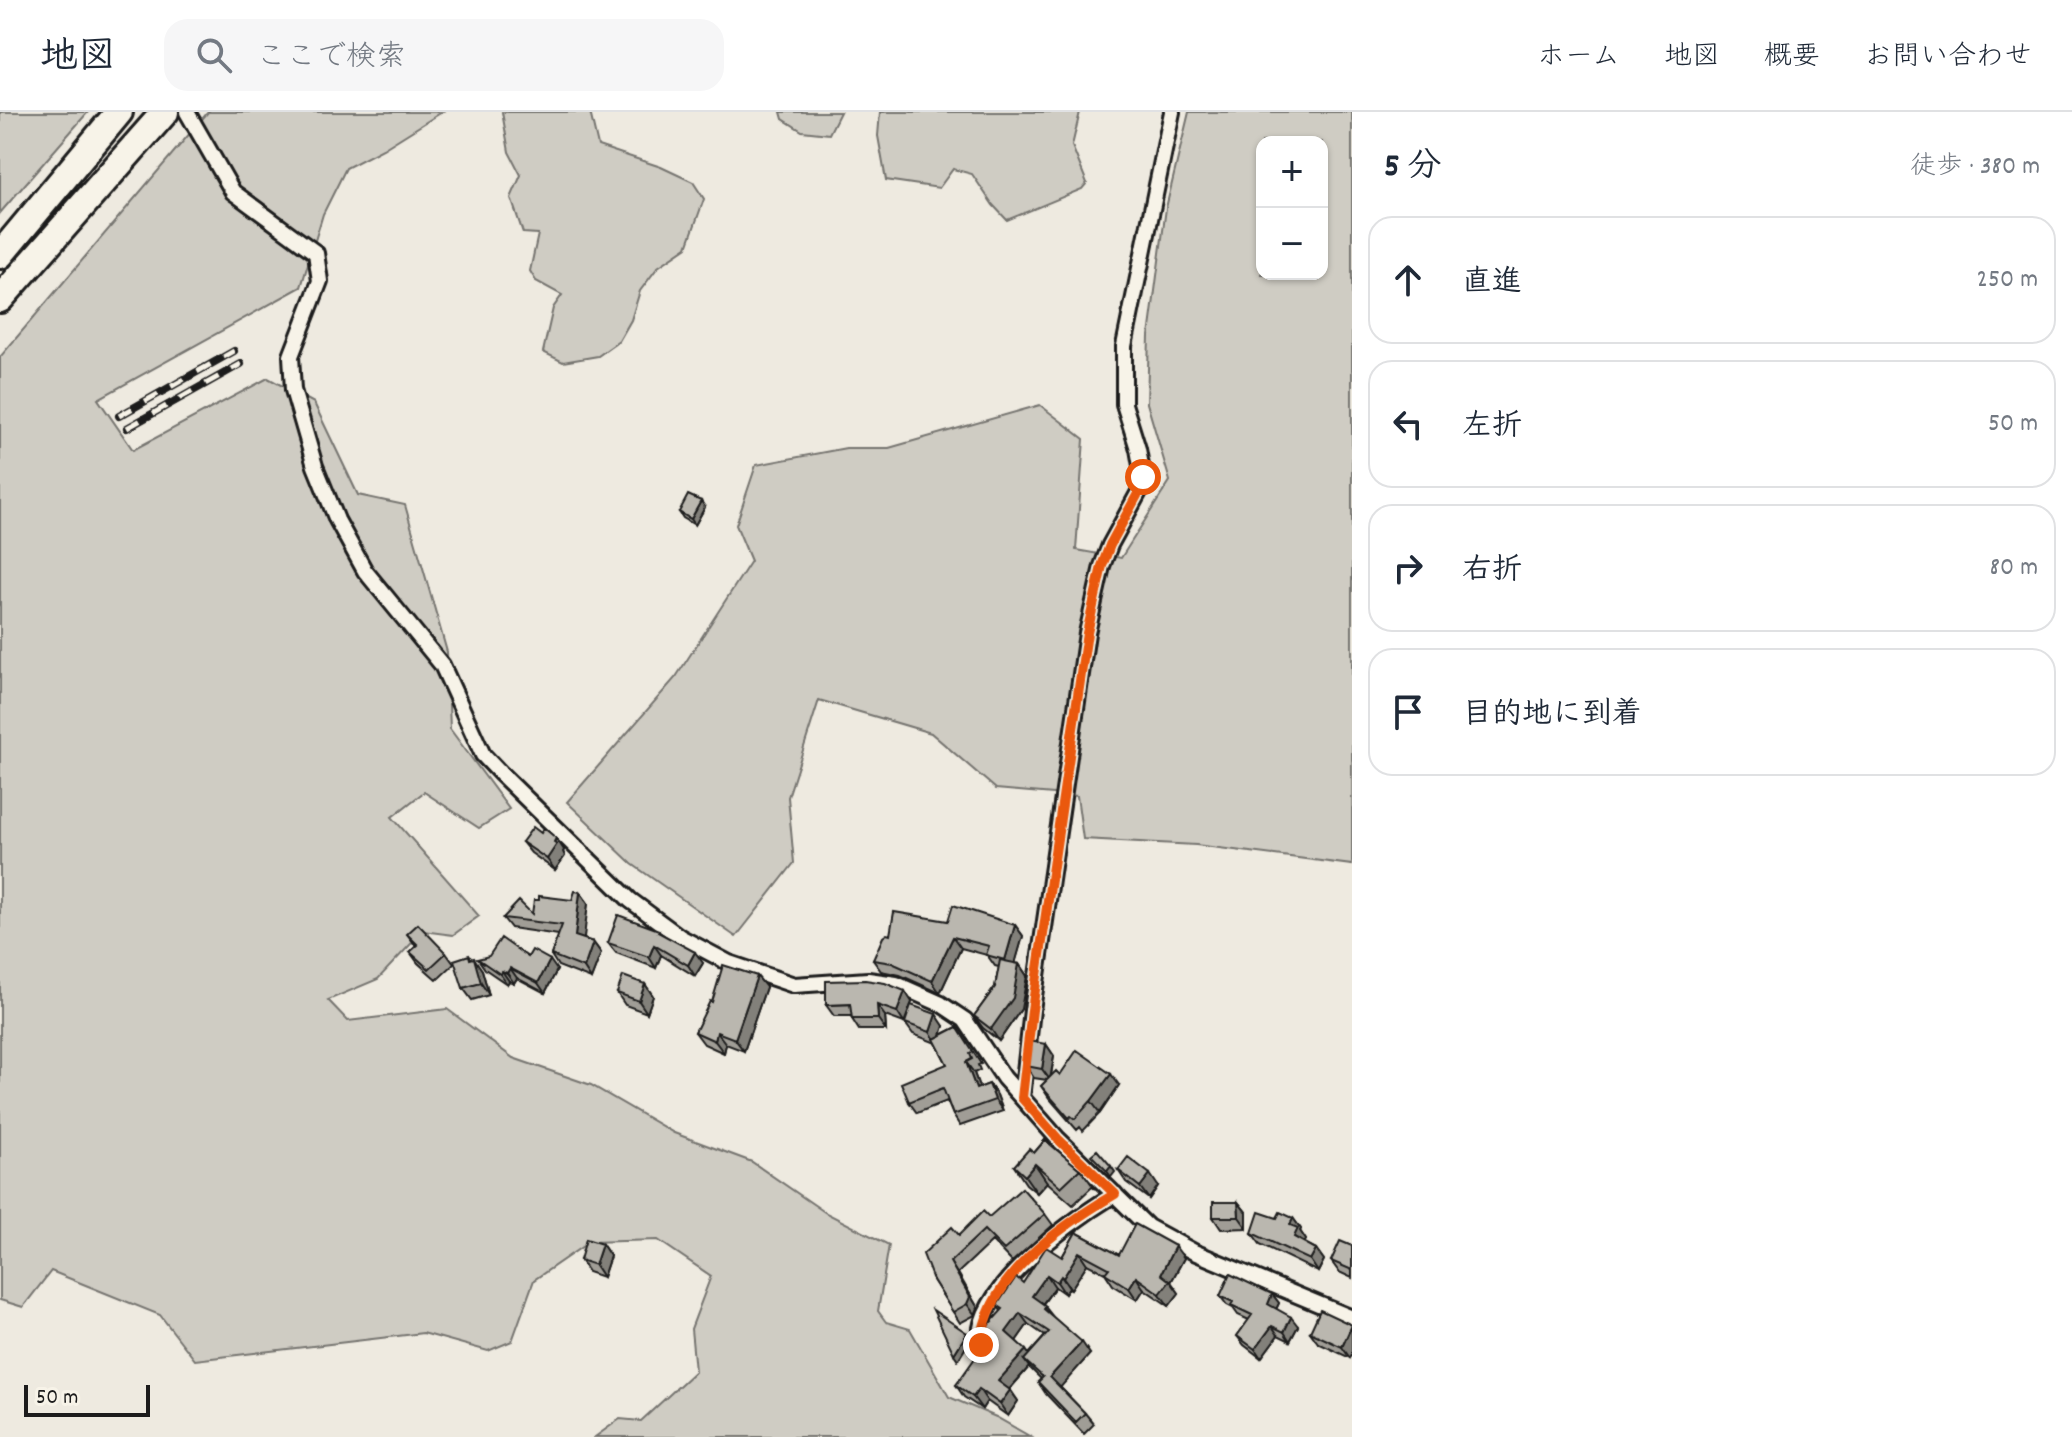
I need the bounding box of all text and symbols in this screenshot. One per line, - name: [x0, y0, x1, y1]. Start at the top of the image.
- search box: [164, 19, 724, 91]
- text: 地図: [40, 32, 116, 87]
- icon: search: [192, 33, 236, 77]
- text: ここで検索: [256, 38, 406, 81]
- text: ホーム: [1537, 39, 1620, 79]
- text: 地図: [1664, 39, 1720, 79]
- text: 概要: [1764, 39, 1820, 79]
- text: お問い合わせ: [1864, 39, 2032, 79]
- map controls: [1256, 136, 1328, 280]
- button: +: [1256, 136, 1328, 208]
- text: 5 分: [1384, 144, 1442, 193]
- text: 徒歩 · 380 m: [1910, 149, 2040, 186]
- button: −: [1256, 208, 1328, 280]
- icon: ahead: [1386, 258, 1430, 302]
- text: 250 m: [1977, 262, 2038, 299]
- text: 直進: [1462, 263, 1522, 306]
- icon: left: [1386, 402, 1430, 446]
- text: 50 m: [1988, 406, 2038, 443]
- text: 左折: [1462, 407, 1522, 450]
- route start: [1125, 459, 1161, 495]
- icon: right: [1386, 546, 1430, 590]
- text: 80 m: [1990, 550, 2038, 587]
- text: 右折: [1462, 551, 1522, 594]
- icon: arrive: [1386, 690, 1430, 734]
- text: 目的地に到着: [1462, 695, 1642, 738]
- route end: [963, 1327, 999, 1363]
- scale bar: [24, 1381, 150, 1417]
- text: 50 m: [36, 1383, 78, 1414]

